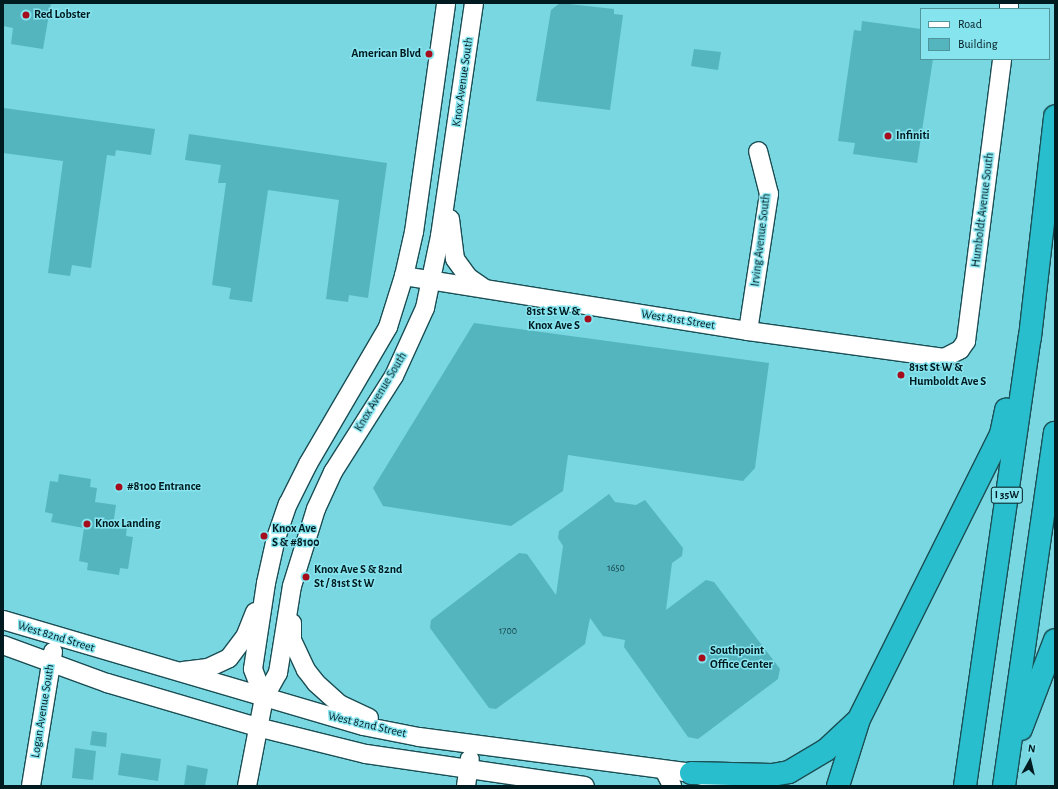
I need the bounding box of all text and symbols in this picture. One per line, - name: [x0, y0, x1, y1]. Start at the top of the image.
- place label: Red Lobster: [34, 8, 90, 22]
- legend: [920, 8, 1050, 60]
- marker: Red Lobster: [21, 10, 31, 20]
- text: Road: [958, 18, 982, 30]
- street label: Knox Avenue South: [450, 36, 476, 128]
- text: Building: [958, 38, 998, 50]
- place label: American Blvd: [351, 47, 421, 61]
- marker: American Blvd: [424, 49, 434, 59]
- place label: Infiniti: [896, 129, 930, 143]
- marker: Infiniti: [883, 131, 893, 141]
- street label: Humboldt Avenue South: [969, 152, 997, 268]
- street label: Irving Avenue South: [748, 193, 774, 287]
- place label: 81st St W & Knox Ave S: [526, 305, 580, 333]
- street label: West 81st Street: [640, 307, 716, 333]
- marker: 81st St W & Knox Ave S: [583, 314, 593, 324]
- street label: Knox Avenue South: [352, 350, 410, 434]
- place label: 81st St W & Humboldt Ave S: [909, 361, 986, 389]
- marker: 81st St W & Humboldt Ave S: [896, 370, 906, 380]
- place label: #8100 Entrance: [127, 480, 201, 494]
- marker: #8100 Entrance: [114, 482, 124, 492]
- road number: I 35W: [990, 486, 1024, 504]
- place label: Knox Landing: [95, 517, 160, 531]
- marker: Knox Landing: [82, 519, 92, 529]
- place label: Knox Ave S & #8100: [272, 522, 319, 550]
- marker: Knox Ave S & #8100: [259, 531, 269, 541]
- place label: Knox Ave S & 82nd St / 81st St W: [314, 563, 402, 591]
- house number: 1650: [607, 563, 625, 575]
- marker: Knox Ave S & 82nd St / 81st St W: [301, 572, 311, 582]
- street label: West 82nd Street: [16, 618, 96, 656]
- house number: 1700: [499, 626, 517, 638]
- place label: Southpoint Office Center: [710, 644, 773, 672]
- marker: Southpoint Office Center: [697, 653, 707, 663]
- street label: Logan Avenue South: [28, 663, 58, 759]
- street label: West 82nd Street: [327, 709, 407, 741]
- north arrow: [1010, 741, 1050, 781]
- text: N: [1027, 743, 1036, 755]

